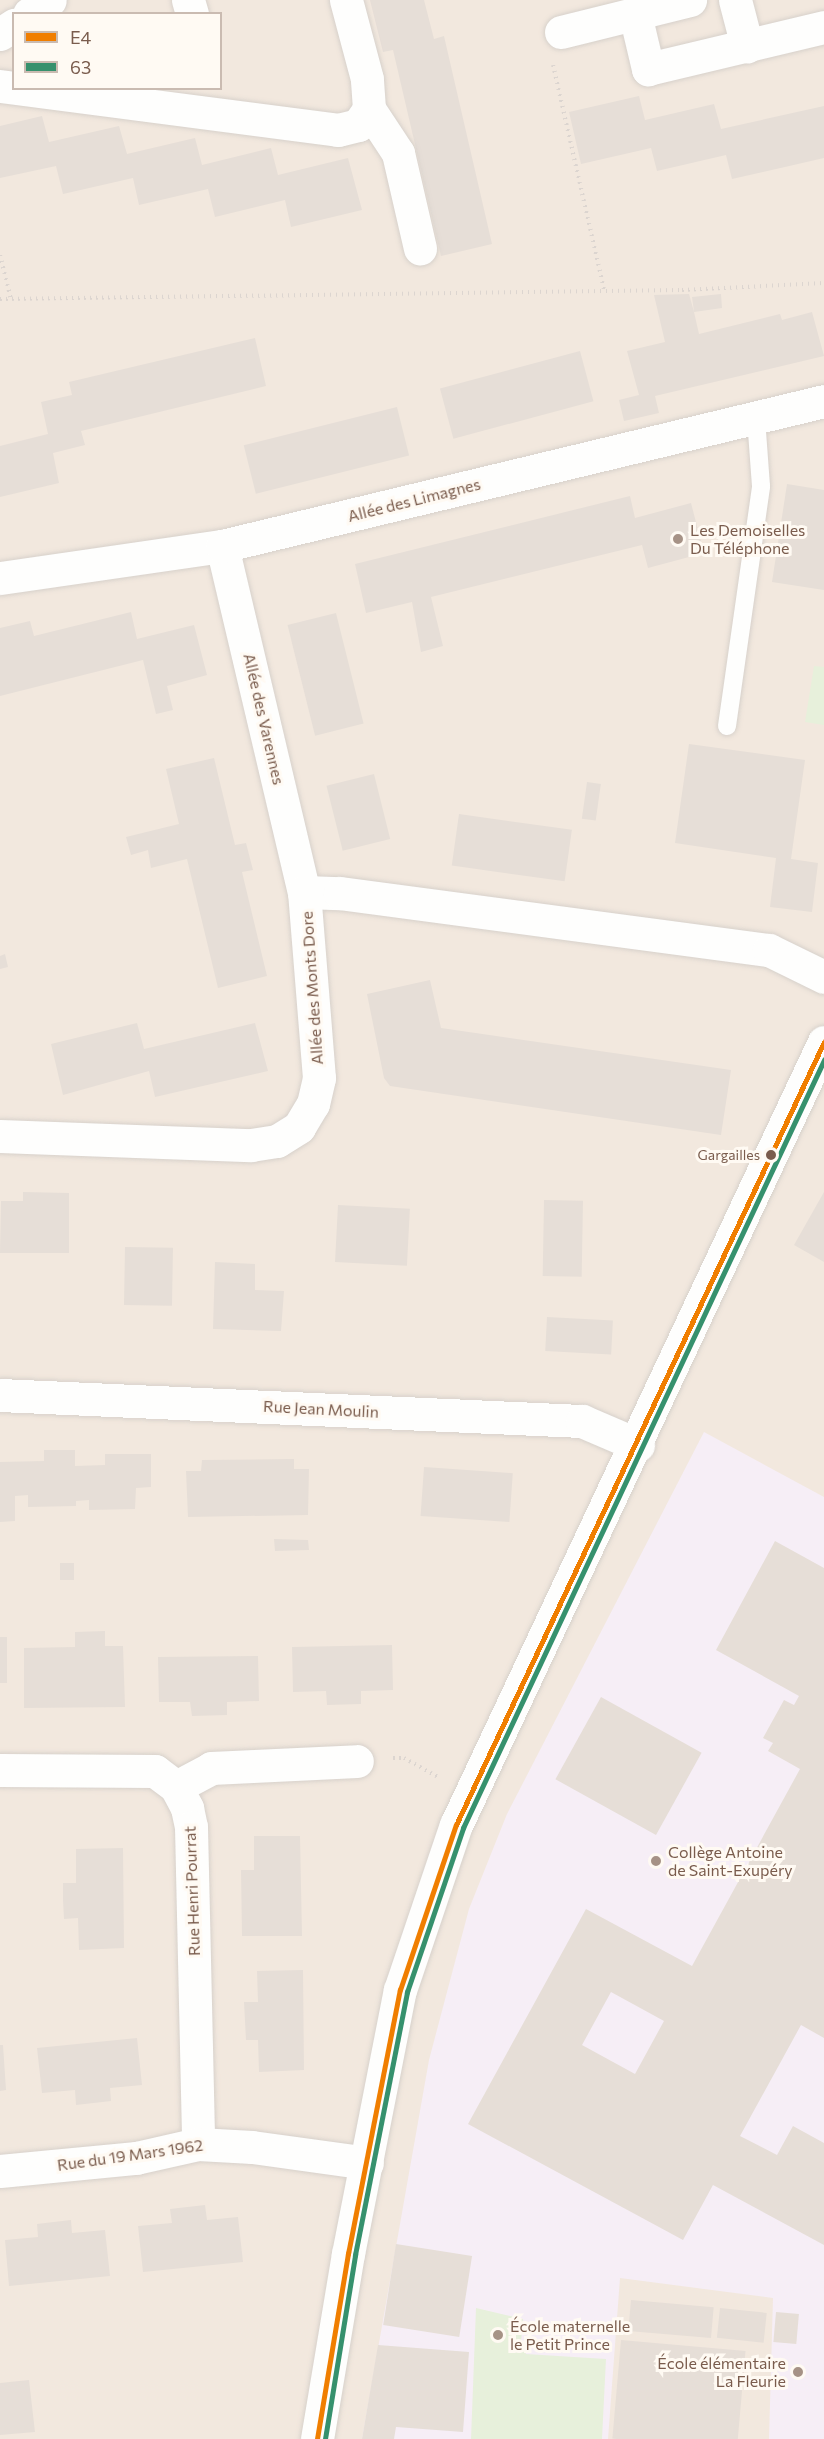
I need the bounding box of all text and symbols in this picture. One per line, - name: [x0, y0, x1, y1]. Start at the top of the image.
- legend: [12, 12, 222, 90]
- text: E4: [70, 26, 91, 48]
- text: 63: [70, 56, 91, 78]
- street label: Allée des Limagnes: [346, 474, 482, 526]
- place label: Les Demoiselles Du Téléphone: [690, 520, 805, 558]
- marker: Les Demoiselles Du Téléphone: [671, 532, 685, 546]
- street label: Allée des Varennes: [240, 651, 288, 787]
- street label: Allée des Monts Dore: [297, 911, 327, 1065]
- place label: Gargailles: [698, 1147, 760, 1163]
- marker: Gargailles: [765, 1149, 777, 1161]
- street label: Rue Jean Moulin: [263, 1396, 379, 1422]
- street label: Rue Henri Pourrat: [180, 1826, 204, 1956]
- place label: Collège Antoine de Saint-Exupéry: [668, 1842, 793, 1880]
- marker: Collège Antoine de Saint-Exupéry: [649, 1854, 663, 1868]
- street label: Rue du 19 Mars 1962: [56, 2135, 204, 2175]
- place label: École maternelle le Petit Prince: [510, 2316, 630, 2354]
- marker: École maternelle le Petit Prince: [491, 2328, 505, 2342]
- place label: École élémentaire La Fleurie: [657, 2353, 786, 2391]
- marker: École élémentaire La Fleurie: [791, 2365, 805, 2379]

